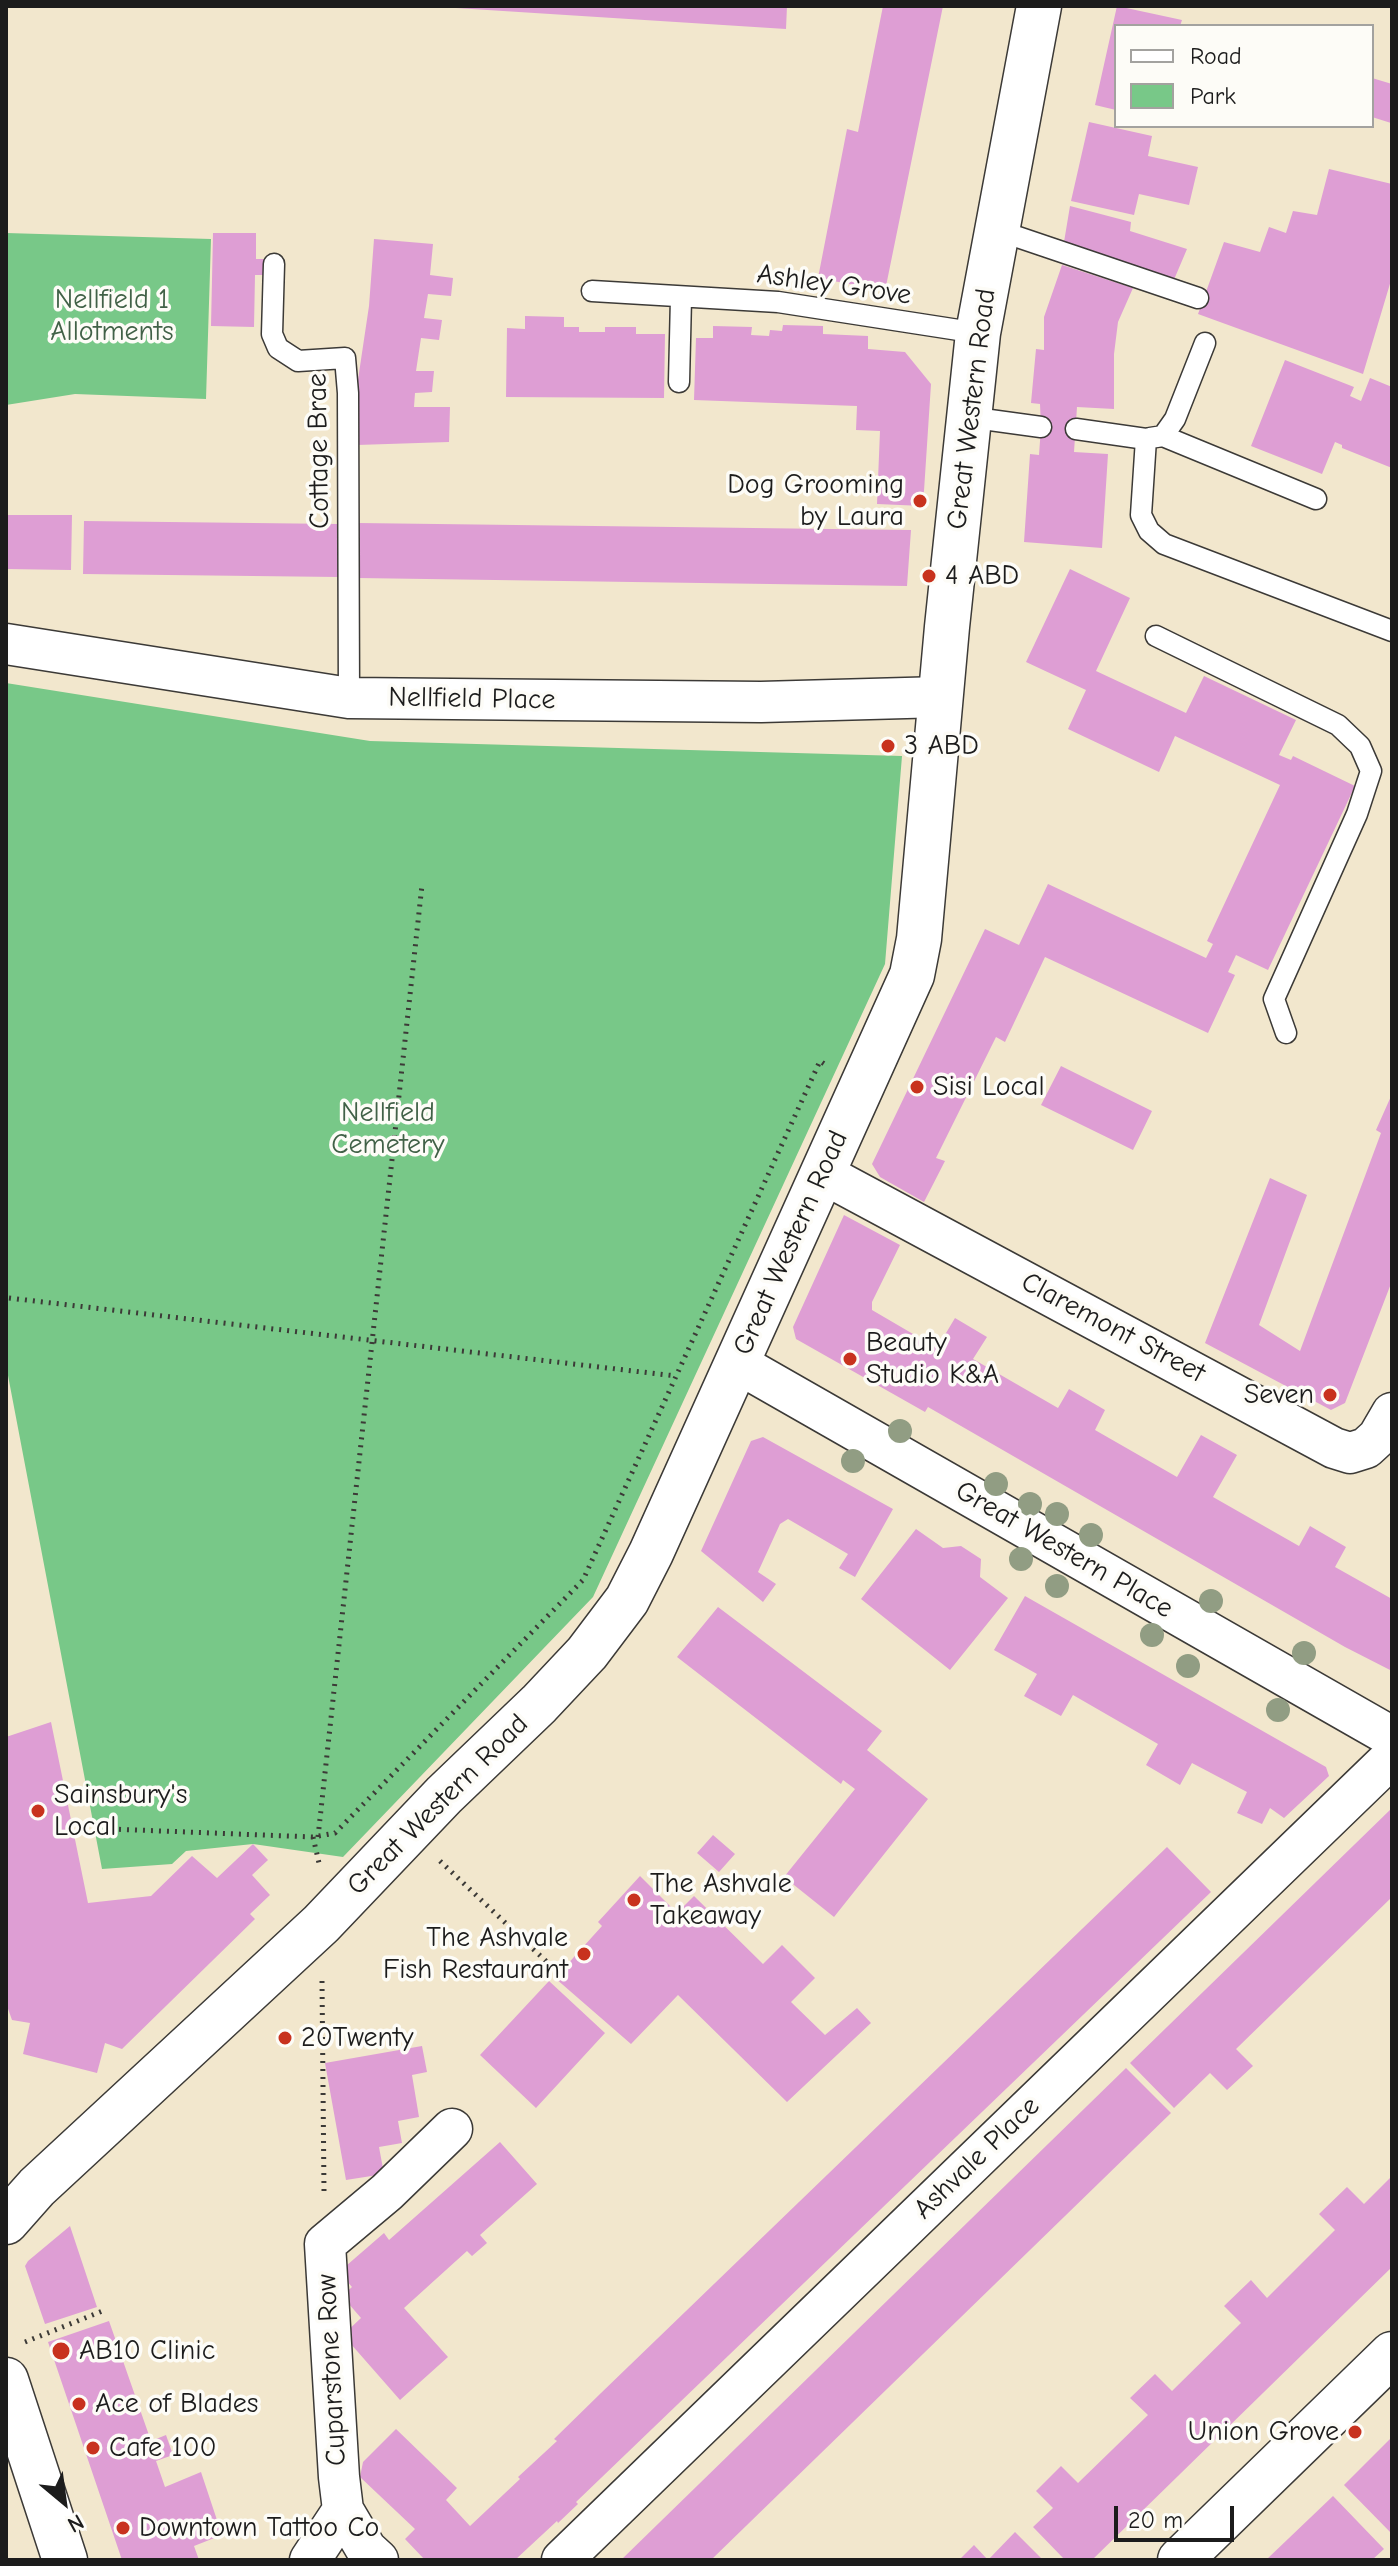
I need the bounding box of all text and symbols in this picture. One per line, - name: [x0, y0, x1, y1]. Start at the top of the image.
- legend: [1114, 24, 1374, 128]
- text: Road: [1190, 42, 1242, 70]
- text: Park: [1190, 82, 1236, 110]
- street label: Ashley Grove: [755, 258, 913, 312]
- park label: Nellfield 1 Allotments: [50, 283, 174, 349]
- street label: Great Western Road: [941, 287, 1003, 531]
- street label: Cottage Brae: [301, 373, 337, 529]
- place label: Dog Grooming by Laura: [727, 468, 904, 534]
- marker: Dog Grooming by Laura: [911, 492, 929, 510]
- place label: 4 ABD: [945, 559, 1019, 593]
- marker: 4 ABD: [920, 567, 938, 585]
- street label: Nellfield Place: [388, 681, 556, 717]
- place label: 3 ABD: [904, 729, 979, 763]
- marker: 3 ABD: [879, 737, 897, 755]
- place label: Sisi Local: [933, 1070, 1045, 1104]
- marker: Sisi Local: [908, 1078, 926, 1096]
- park label: Nellfield Cemetery: [331, 1096, 445, 1162]
- street label: Great Western Road: [726, 1126, 856, 1360]
- street label: Claremont Street: [1015, 1265, 1211, 1391]
- place label: Beauty Studio K&A: [866, 1326, 999, 1392]
- marker: Beauty Studio K&A: [841, 1350, 859, 1368]
- place label: Seven: [1244, 1378, 1314, 1412]
- marker: Seven: [1321, 1386, 1339, 1404]
- street label: Great Western Place: [949, 1474, 1179, 1626]
- street label: Great Western Road: [341, 1708, 535, 1902]
- place label: Sainsbury's Local: [54, 1778, 187, 1844]
- marker: Sainsbury's Local: [29, 1802, 47, 1820]
- place label: The Ashvale Takeaway: [650, 1867, 792, 1933]
- marker: The Ashvale Takeaway: [625, 1891, 643, 1909]
- place label: The Ashvale Fish Restaurant: [383, 1921, 568, 1987]
- marker: The Ashvale Fish Restaurant: [575, 1945, 593, 1963]
- place label: 20Twenty: [301, 2021, 414, 2055]
- marker: 20Twenty: [276, 2029, 294, 2047]
- street label: Ashvale Place: [907, 2090, 1047, 2226]
- street label: Cuparstone Row: [310, 2273, 354, 2467]
- place label: AB10 Clinic: [79, 2334, 215, 2368]
- marker: AB10 Clinic: [50, 2340, 72, 2362]
- place label: Ace of Blades: [95, 2387, 258, 2421]
- marker: Ace of Blades: [70, 2395, 88, 2413]
- place label: Union Grove: [1188, 2415, 1339, 2449]
- marker: Union Grove: [1346, 2423, 1364, 2441]
- place label: Cafe 100: [109, 2431, 217, 2465]
- marker: Cafe 100: [84, 2439, 102, 2457]
- north arrow: [24, 2462, 104, 2542]
- scale bar: [1118, 2490, 1238, 2540]
- text: 20 m: [1128, 2506, 1183, 2534]
- text: N: [63, 2508, 88, 2538]
- place label: Downtown Tattoo Co: [139, 2511, 379, 2545]
- marker: Downtown Tattoo Co: [114, 2519, 132, 2537]

